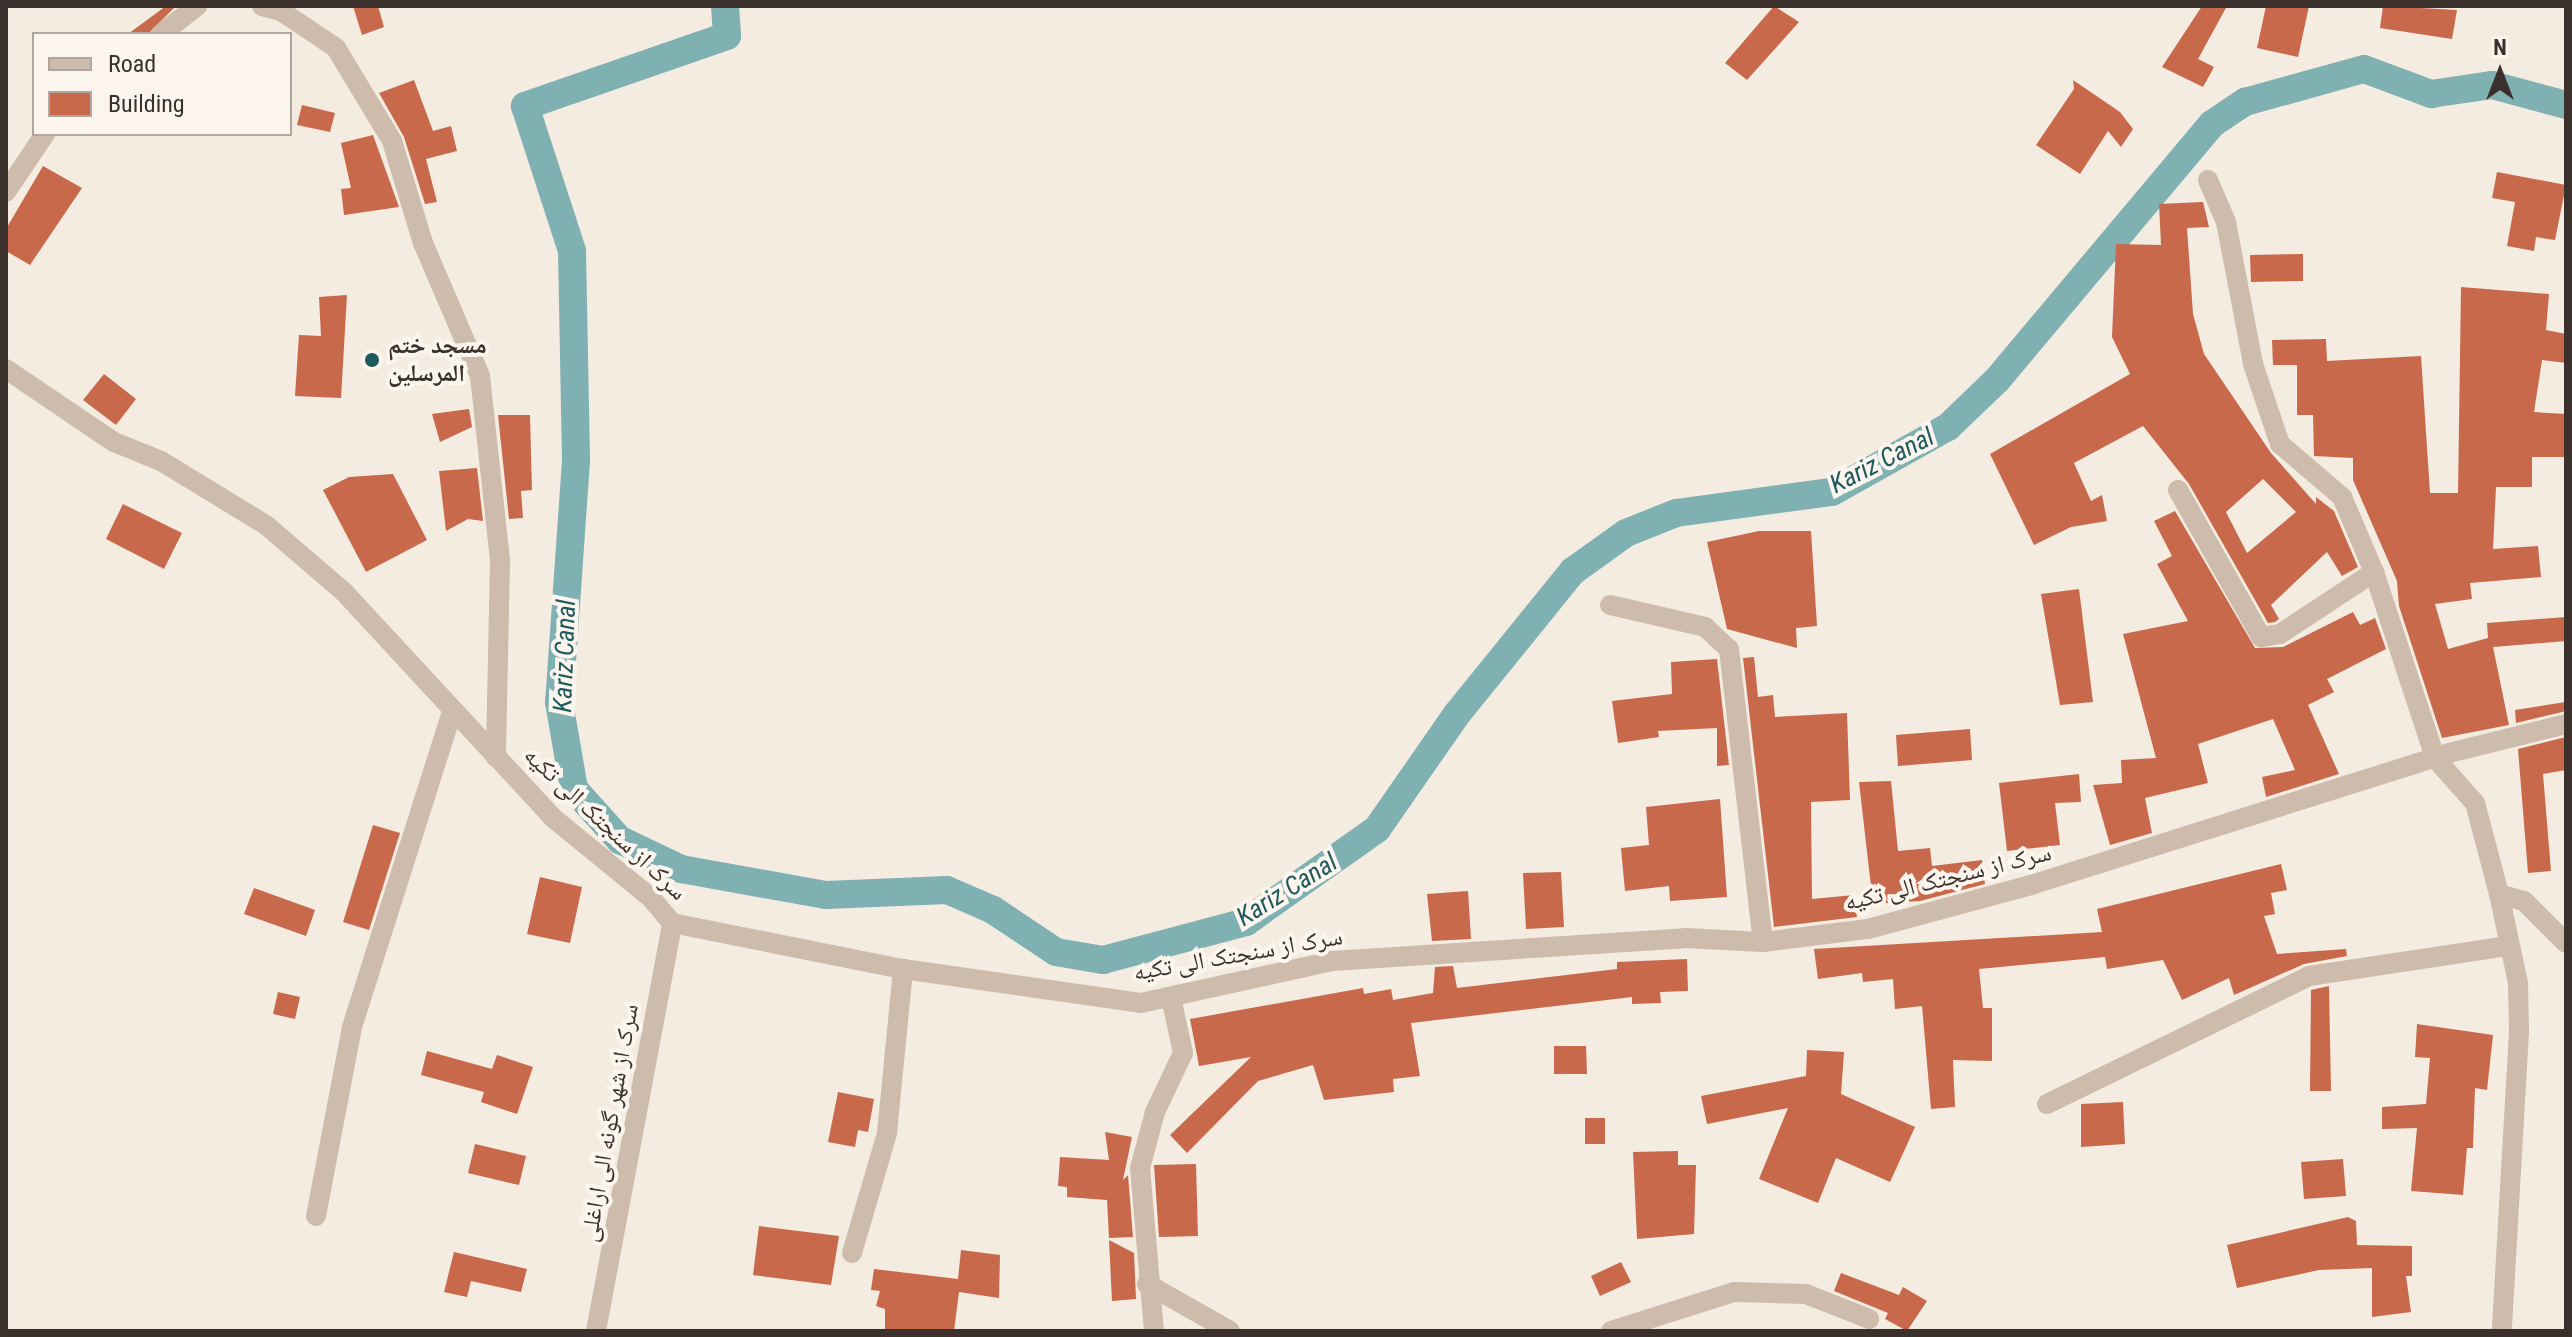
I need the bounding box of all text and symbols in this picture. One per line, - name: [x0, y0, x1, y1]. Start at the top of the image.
- legend: [32, 32, 292, 136]
- north arrow: [2460, 32, 2540, 112]
- text: N: [2493, 35, 2507, 60]
- text: Road: [108, 50, 156, 78]
- text: Building: [108, 90, 185, 118]
- place label: مسجد ختم المرسلین: [388, 332, 487, 388]
- marker: مسجد ختم المرسلین: [363, 351, 381, 369]
- water label: Kariz Canal: [1825, 422, 1939, 500]
- water label: Kariz Canal: [547, 599, 583, 713]
- street label: سرک از سنجتک الی تکیه: [518, 741, 692, 907]
- street label: سرک از سنجتک الی تکیه: [1842, 838, 2054, 918]
- water label: Kariz Canal: [1231, 847, 1343, 933]
- street label: سرک از سنجتک الی تکیه: [1131, 922, 1345, 988]
- street label: سرک از شهر گونه الی اراغلی: [575, 1002, 645, 1244]

